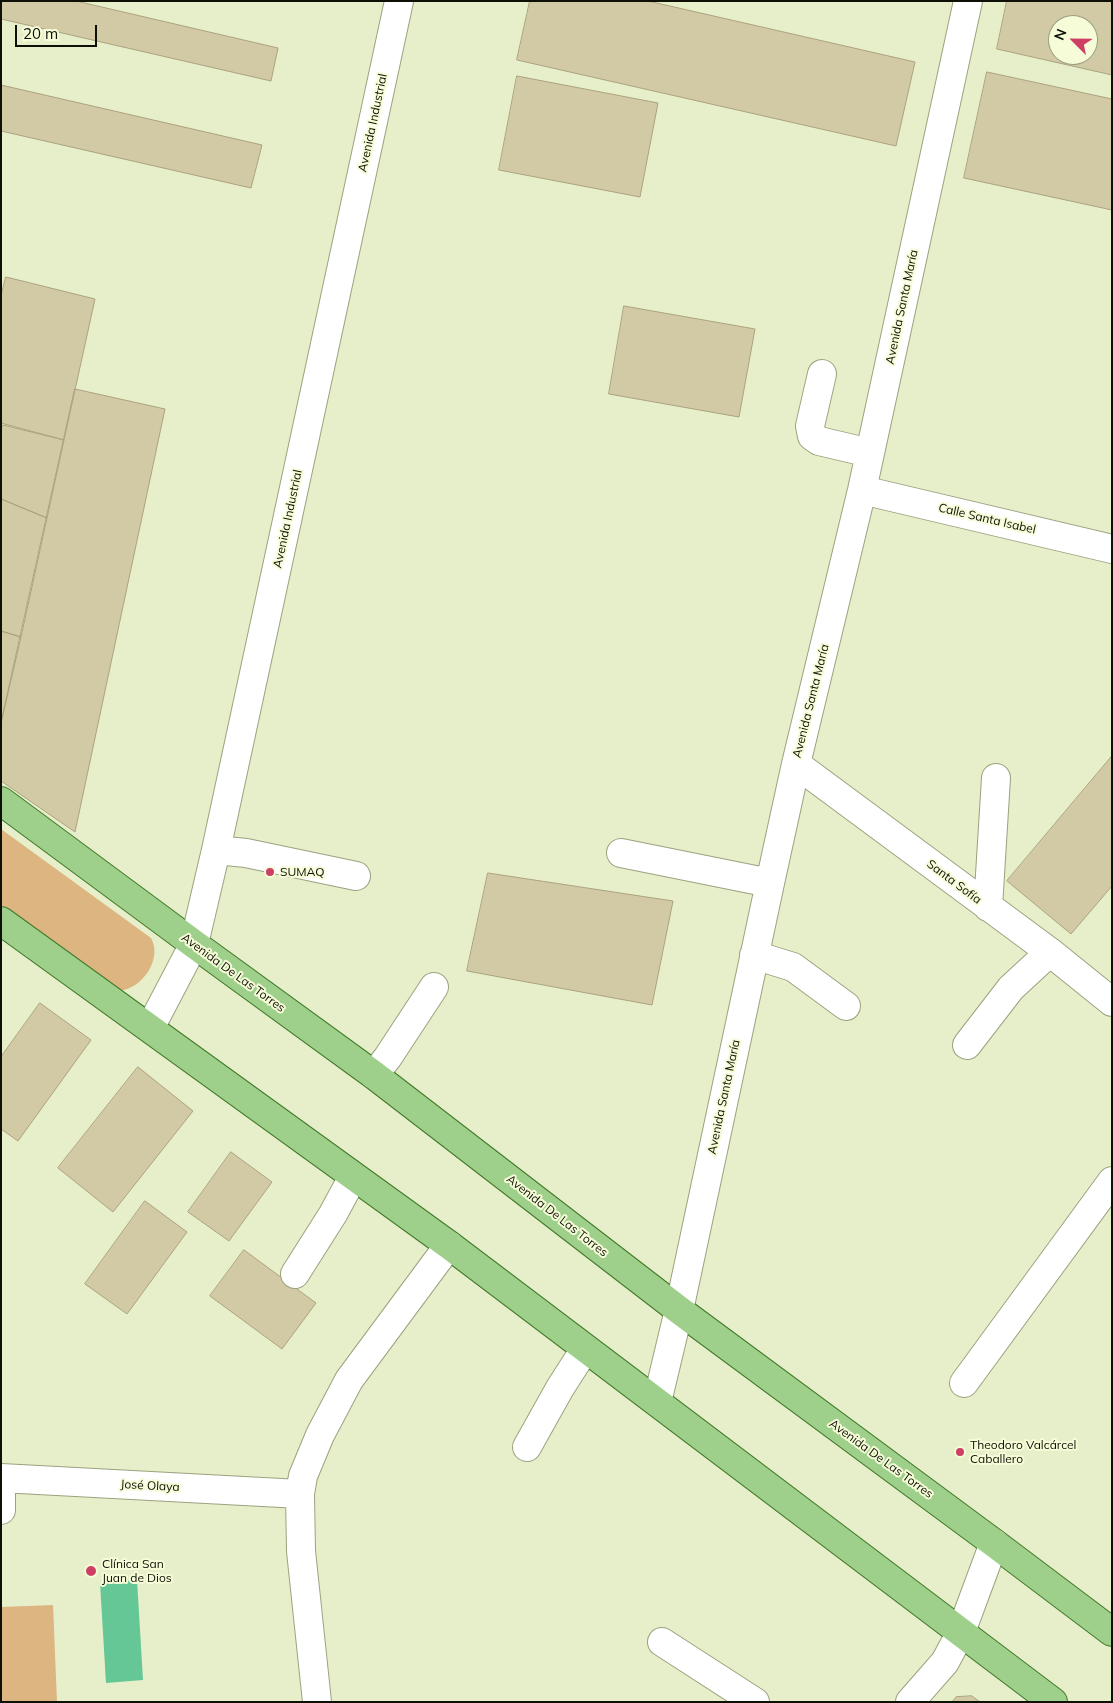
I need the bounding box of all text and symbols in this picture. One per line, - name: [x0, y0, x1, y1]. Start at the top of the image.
- scale bar: [18, 15, 100, 47]
- north arrow: [1048, 15, 1098, 65]
- text: 20 m: [23, 24, 58, 43]
- text: N: [1050, 26, 1070, 43]
- street label: Avenida Industrial: [356, 72, 390, 174]
- street label: Avenida Santa María: [883, 248, 921, 366]
- street label: Avenida Industrial: [271, 468, 305, 570]
- street label: Calle Santa Isabel: [937, 501, 1037, 537]
- street label: Avenida Santa María: [790, 643, 832, 759]
- street label: Santa Sofía: [924, 857, 984, 907]
- place label: SUMAQ: [280, 865, 324, 879]
- marker: SUMAQ: [264, 866, 276, 878]
- street label: Avenida De Las Torres: [178, 931, 288, 1015]
- street label: Avenida Santa María: [705, 1038, 743, 1156]
- street label: Avenida De Las Torres: [504, 1172, 610, 1260]
- street label: Avenida De Las Torres: [826, 1417, 936, 1501]
- place label: Theodoro Valcárcel Caballero: [970, 1438, 1076, 1466]
- marker: Theodoro Valcárcel Caballero: [954, 1446, 966, 1458]
- street label: José Olaya: [120, 1477, 180, 1495]
- place label: Clínica San Juan de Dios: [102, 1557, 172, 1585]
- marker: Clínica San Juan de Dios: [84, 1564, 98, 1578]

